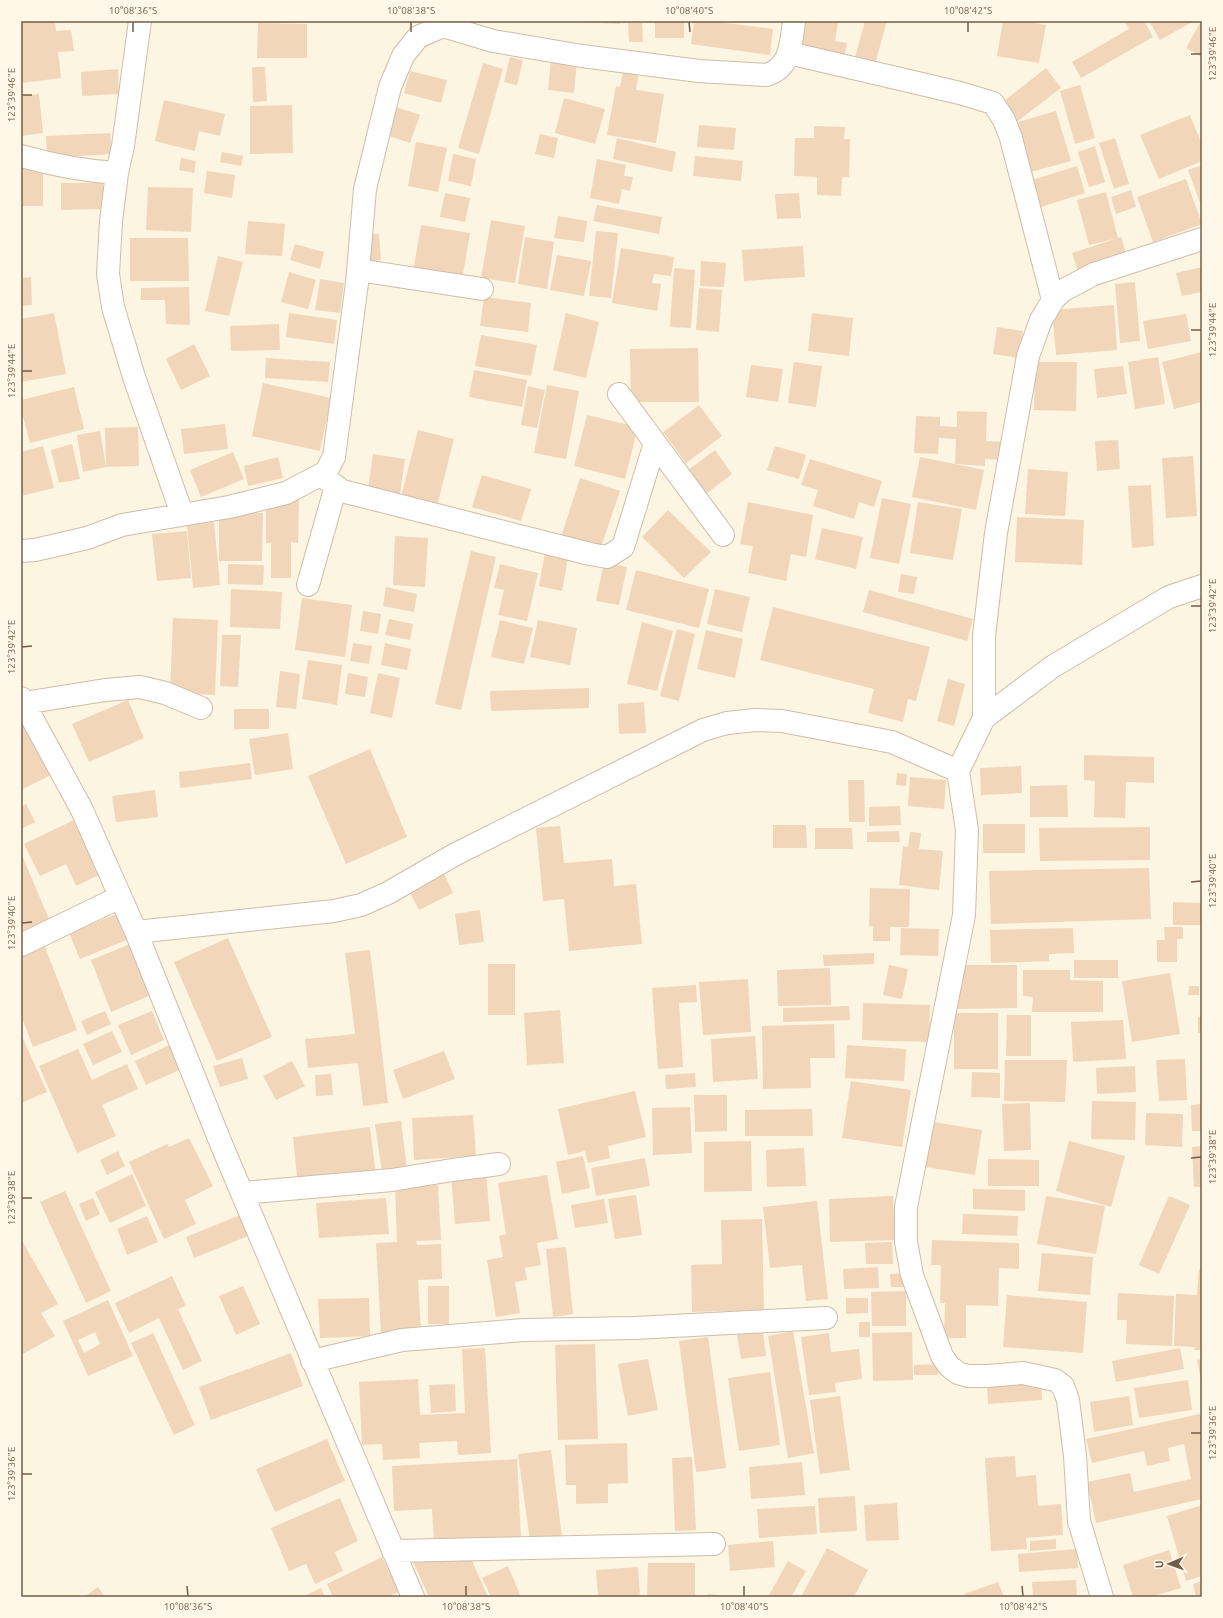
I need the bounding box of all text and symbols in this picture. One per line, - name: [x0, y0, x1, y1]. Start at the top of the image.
- text: 10°08'36"S: [109, 5, 157, 16]
- text: 10°08'38"S: [387, 5, 435, 16]
- text: 10°08'40"S: [665, 5, 713, 16]
- text: 10°08'42"S: [944, 5, 992, 16]
- text: 123°39'46"E: [1207, 26, 1218, 81]
- text: 123°39'46"E: [6, 67, 17, 122]
- text: 123°39'44"E: [1207, 302, 1218, 357]
- text: 123°39'44"E: [6, 343, 17, 398]
- text: 123°39'42"E: [1207, 578, 1218, 633]
- text: 123°39'42"E: [6, 619, 17, 674]
- text: 123°39'40"E: [1207, 853, 1218, 908]
- text: 123°39'40"E: [6, 895, 17, 950]
- text: 123°39'38"E: [1207, 1129, 1218, 1184]
- text: 123°39'38"E: [6, 1170, 17, 1225]
- text: 123°39'36"E: [1207, 1405, 1218, 1460]
- text: 123°39'36"E: [6, 1446, 17, 1501]
- north arrow: [1149, 1544, 1189, 1584]
- text: U: [1153, 1560, 1165, 1568]
- text: 10°08'36"S: [164, 1601, 212, 1612]
- text: 10°08'38"S: [442, 1601, 490, 1612]
- text: 10°08'40"S: [720, 1601, 768, 1612]
- text: 10°08'42"S: [999, 1601, 1047, 1612]

